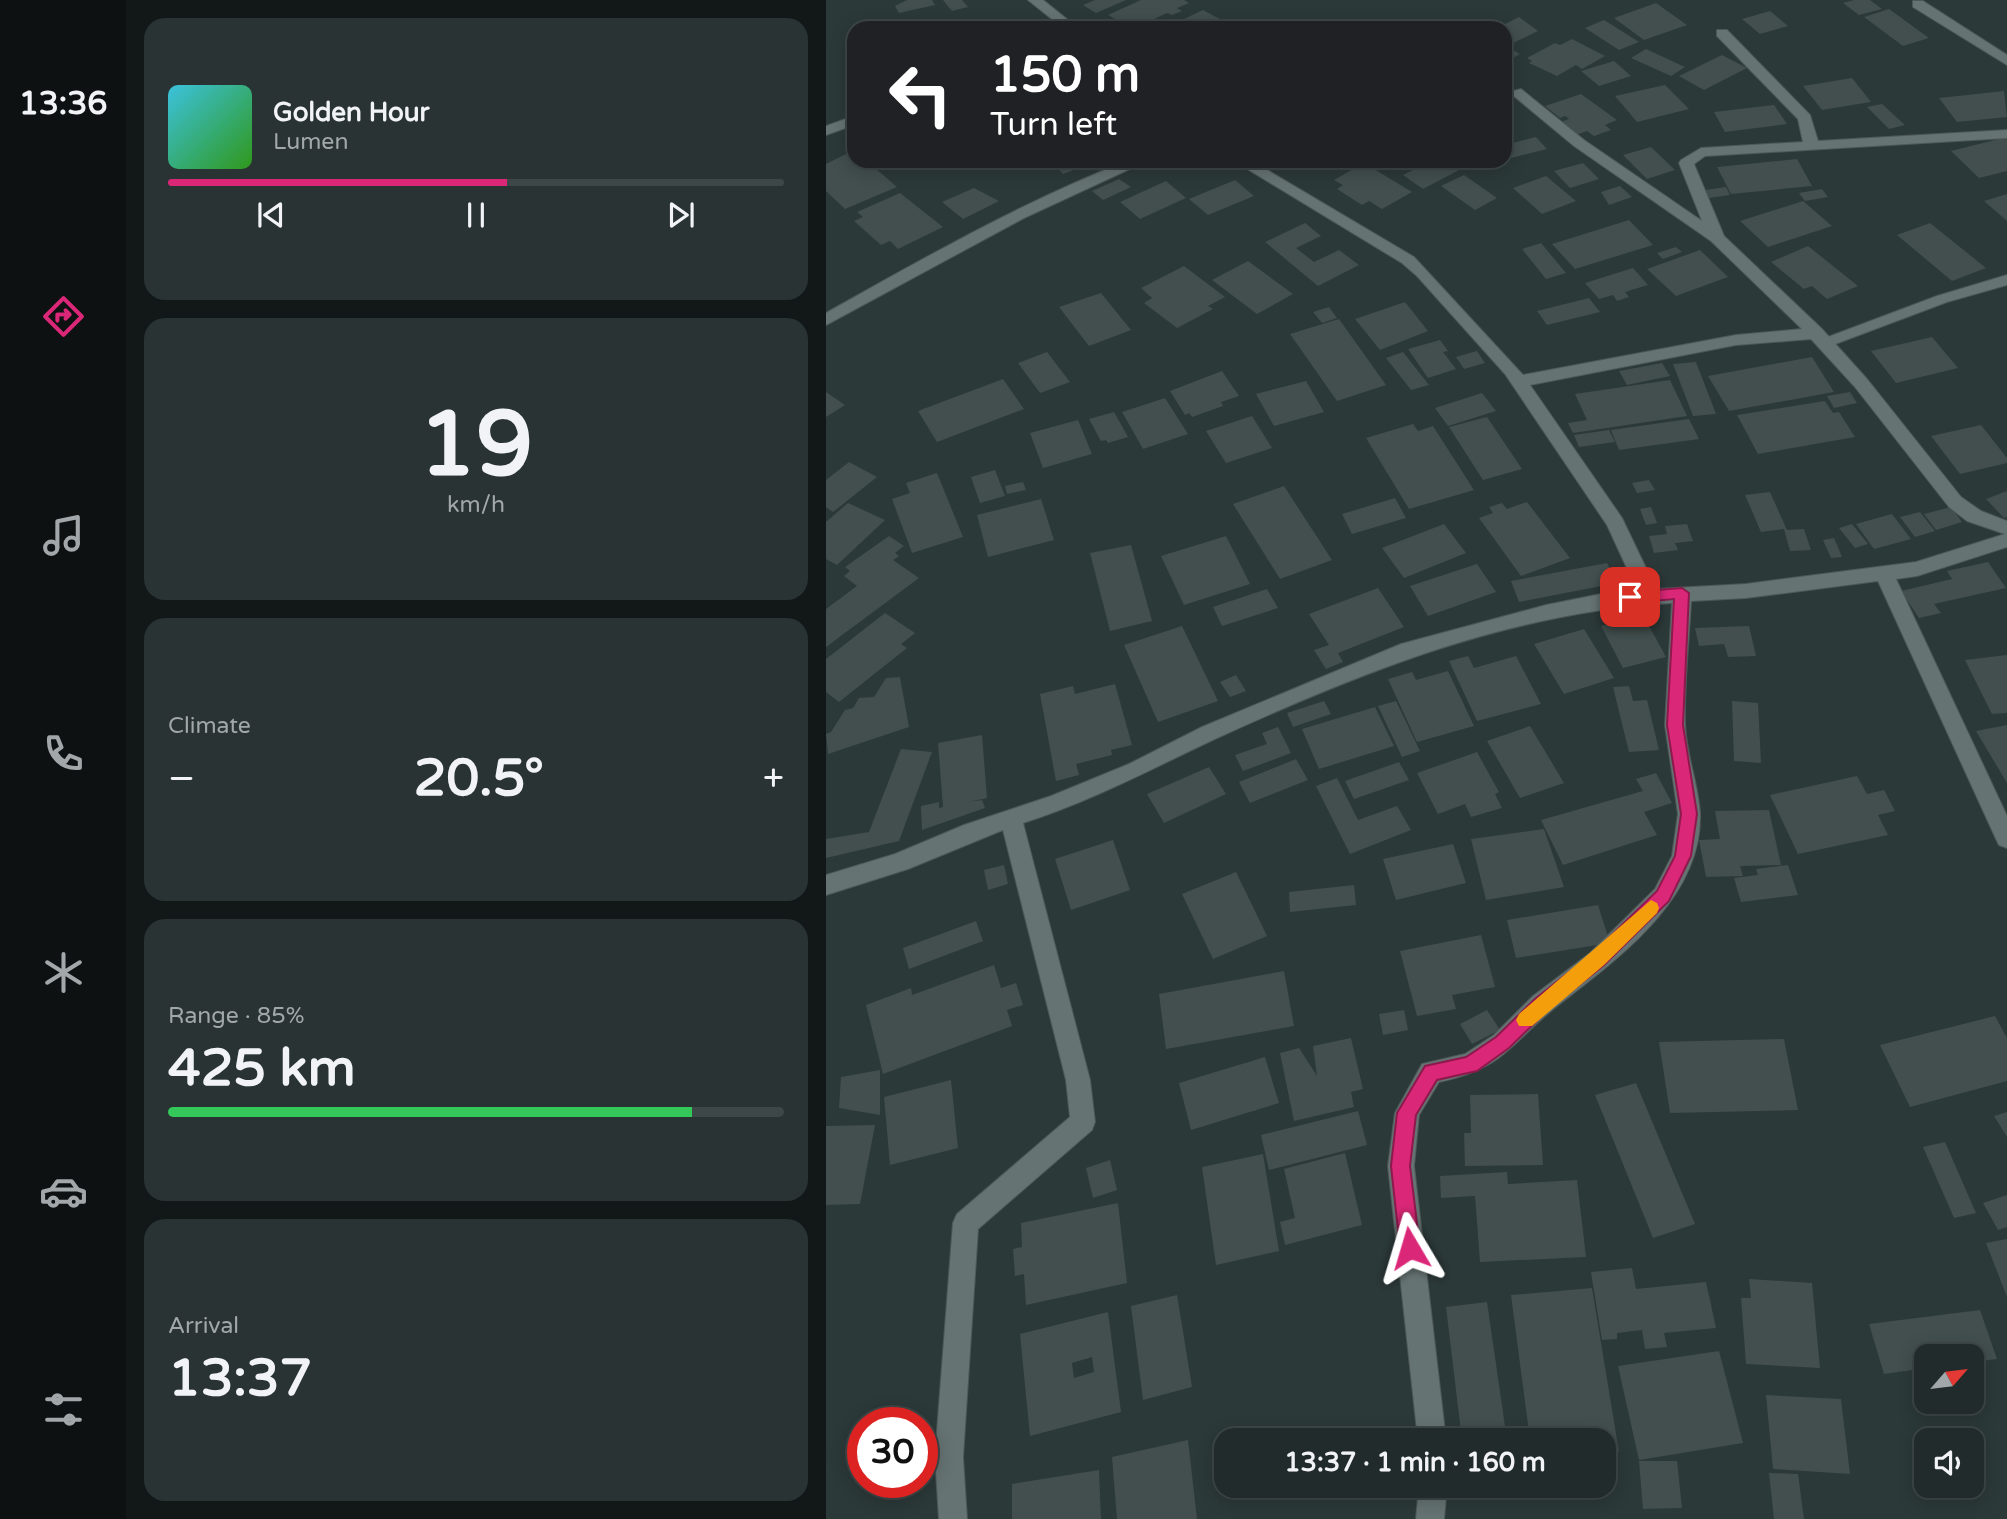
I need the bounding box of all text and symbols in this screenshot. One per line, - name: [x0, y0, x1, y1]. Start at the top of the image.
- text: 150 m: [990, 46, 1140, 105]
- icon: left: [875, 49, 966, 140]
- text: 13:36: [19, 85, 107, 123]
- text: Golden Hour: [273, 97, 430, 128]
- text: Turn left: [990, 106, 1117, 144]
- text: Lumen: [273, 128, 348, 156]
- icon: previous: [252, 196, 290, 234]
- icon: pause: [457, 196, 495, 234]
- icon: next: [662, 196, 700, 234]
- icon: directions: [39, 292, 88, 341]
- text: 19: [419, 390, 533, 500]
- text: km/h: [447, 491, 505, 519]
- icon: music: [39, 511, 88, 560]
- pin: [1600, 567, 1660, 627]
- icon: arrive: [1611, 578, 1649, 616]
- text: Climate: [168, 712, 251, 740]
- icon: phone: [39, 729, 88, 778]
- text: 20.5°: [414, 747, 544, 810]
- text: −: [168, 756, 195, 802]
- text: +: [763, 756, 784, 802]
- icon: climate: [39, 948, 88, 997]
- text: Range · 85%: [168, 1002, 304, 1030]
- text: 425 km: [168, 1037, 356, 1100]
- icon: car: [39, 1167, 88, 1216]
- position arrow: [1373, 1211, 1447, 1285]
- text: Arrival: [168, 1312, 239, 1340]
- north arrow: [1914, 1344, 1984, 1414]
- map controls: [1914, 1344, 1984, 1498]
- text: 13:37: [168, 1347, 312, 1410]
- icon: filters: [39, 1385, 88, 1434]
- speed limit sign: 30: [847, 1407, 938, 1498]
- button: sound: [1914, 1428, 1984, 1498]
- text: 13:37 · 1 min · 160 m: [1284, 1447, 1546, 1478]

